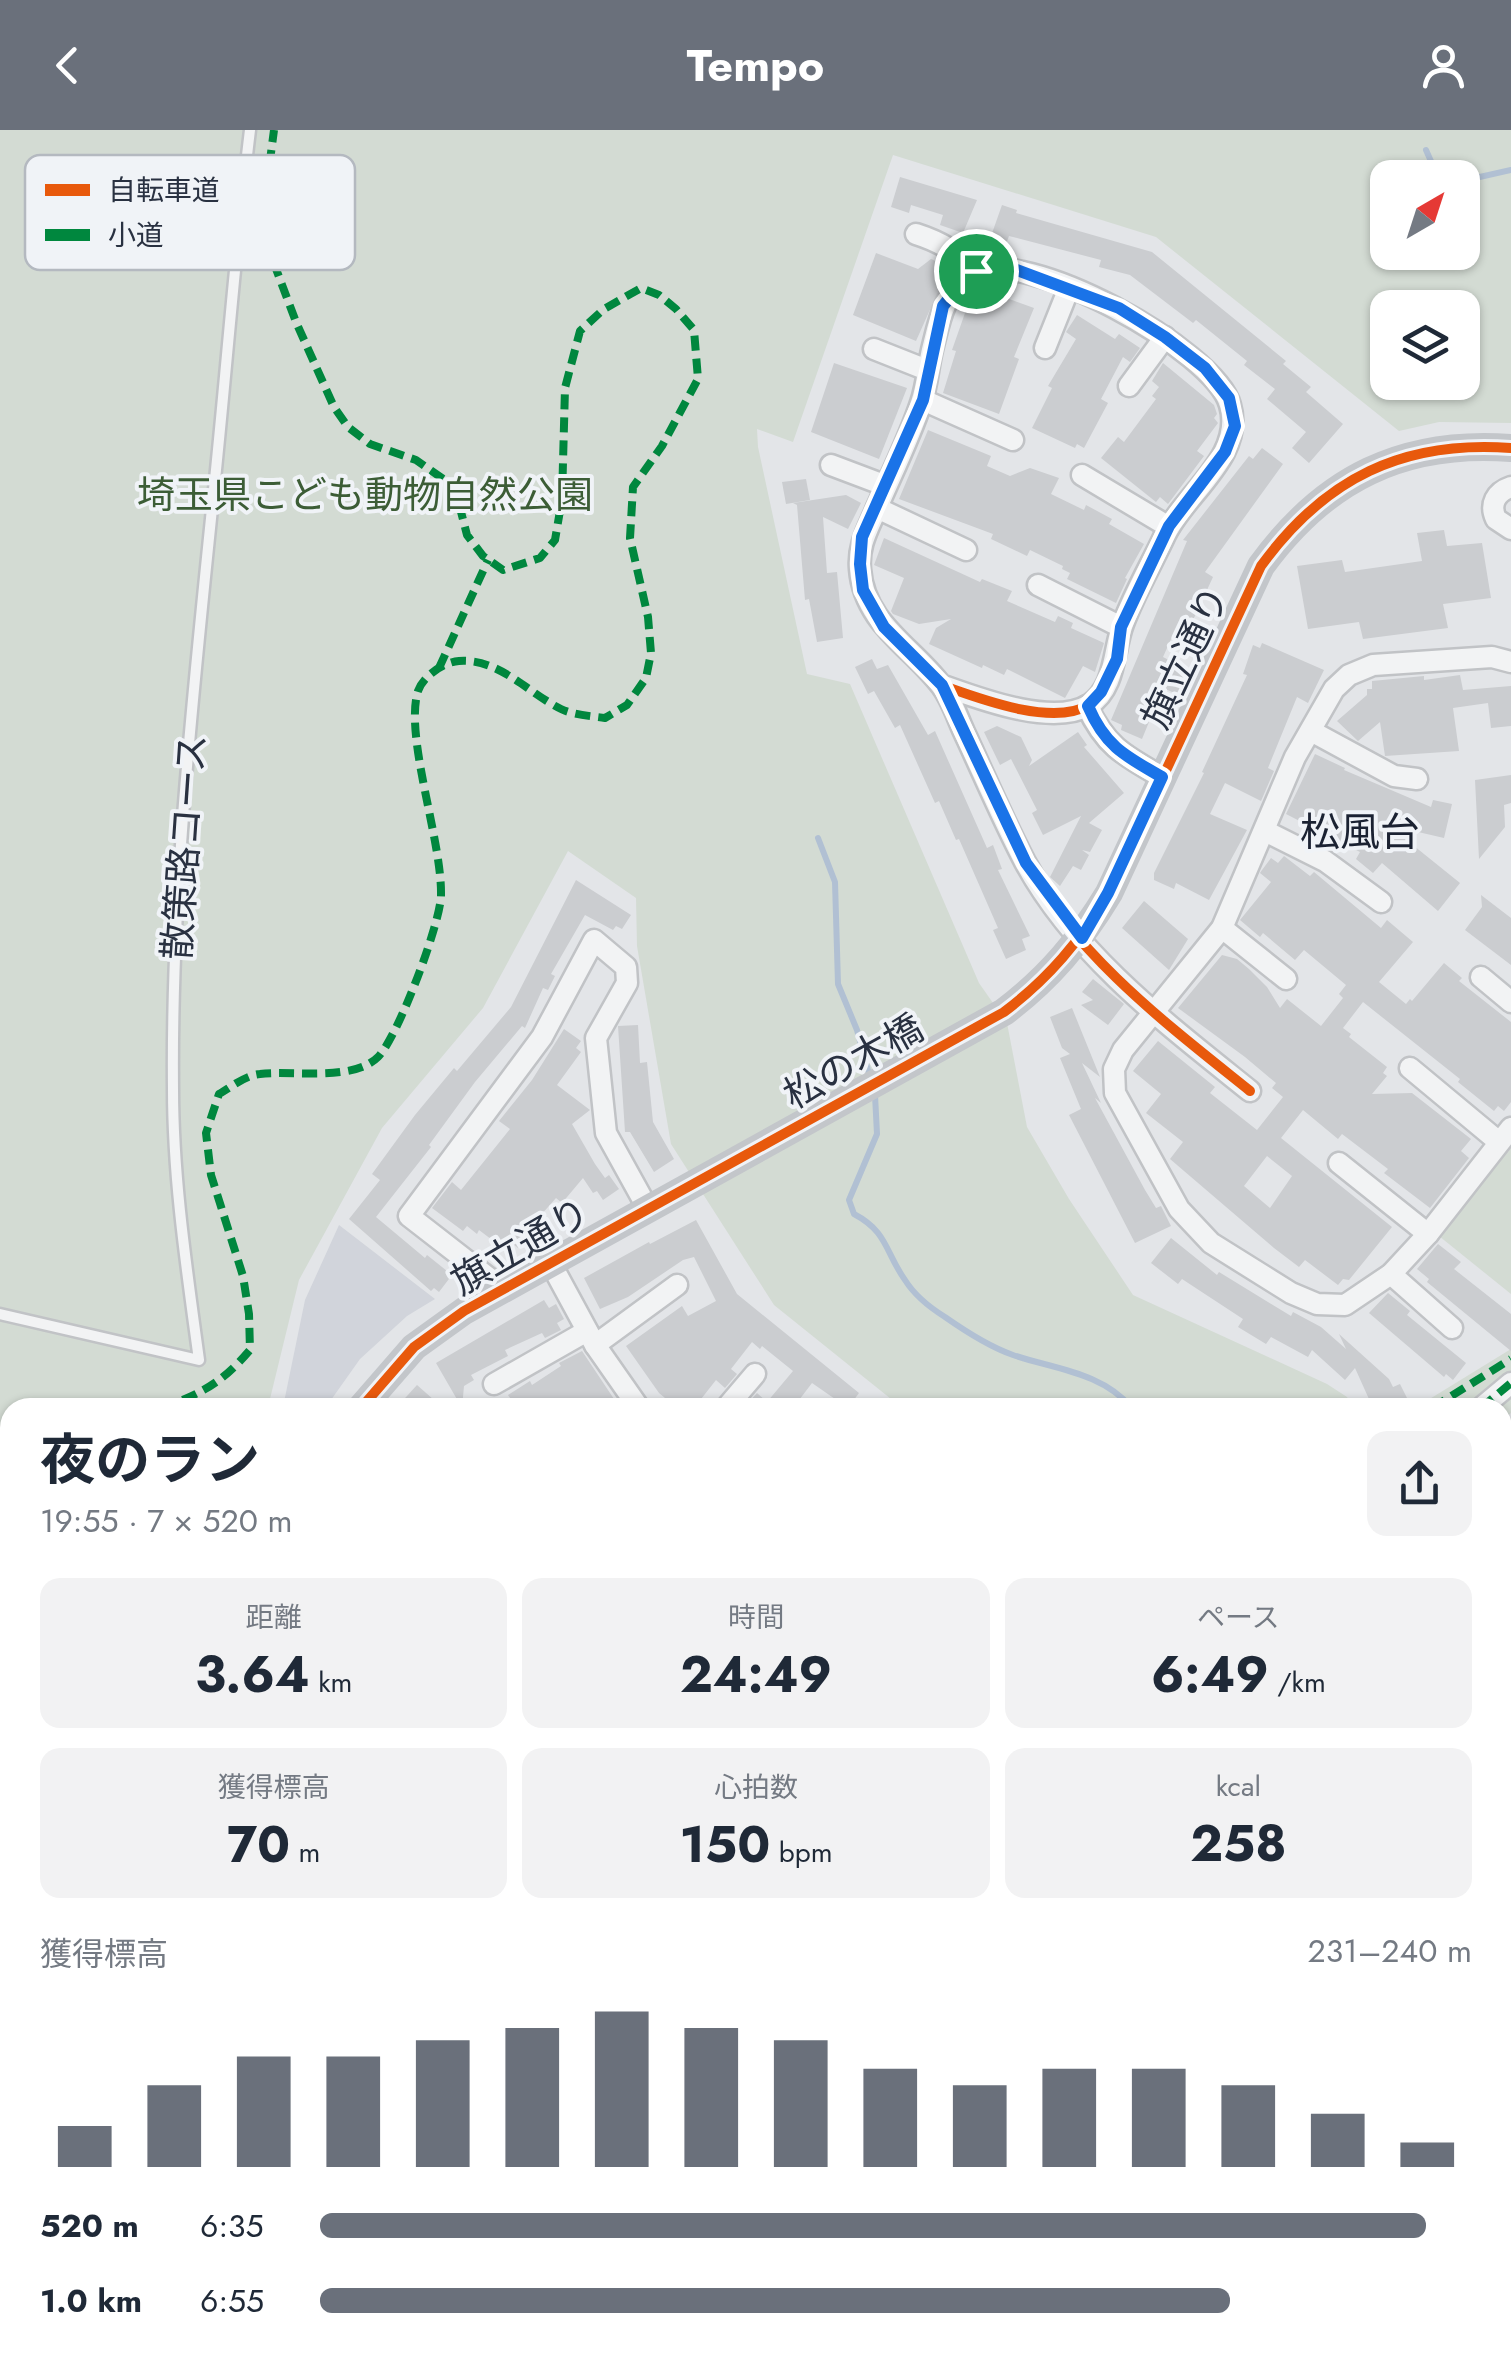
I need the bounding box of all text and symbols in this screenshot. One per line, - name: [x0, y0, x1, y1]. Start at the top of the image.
- text: Tempo: [687, 33, 824, 98]
- icon: back: [40, 38, 95, 93]
- icon: person: [1416, 38, 1471, 93]
- legend: [25, 155, 355, 270]
- north arrow: [1370, 160, 1480, 270]
- map controls: [1370, 160, 1480, 400]
- text: 自転車道: [108, 170, 220, 211]
- text: 小道: [108, 215, 164, 256]
- pin: [934, 229, 1019, 314]
- icon: arrive: [949, 244, 1004, 299]
- button: layers: [1370, 290, 1480, 400]
- park label: 埼玉県こども動物自然公園: [137, 467, 593, 522]
- street label: 旗立通り: [1128, 576, 1242, 738]
- street label: 散策路コース: [149, 732, 219, 962]
- district label: 松風台: [1300, 803, 1420, 861]
- street label: 松の木橋: [773, 1000, 933, 1122]
- street label: 旗立通り: [440, 1184, 600, 1308]
- text: 夜のラン: [40, 1420, 260, 1500]
- button: share: [1367, 1431, 1472, 1536]
- text: 19:55 · 7 × 520 m: [40, 1498, 292, 1544]
- text: 距離: [246, 1597, 302, 1638]
- text: 時間: [728, 1597, 784, 1638]
- text: ペース: [1197, 1597, 1280, 1638]
- text: 3.64: [195, 1638, 310, 1711]
- text: 24:49: [680, 1638, 832, 1711]
- text: 6:49: [1151, 1638, 1269, 1711]
- text: km: [310, 1662, 352, 1703]
- text: /km: [1269, 1662, 1326, 1703]
- text: kcal: [1216, 1766, 1261, 1807]
- text: 獲得標高: [218, 1767, 330, 1808]
- text: 心拍数: [714, 1767, 798, 1808]
- text: 258: [1190, 1807, 1287, 1880]
- text: 70: [227, 1808, 290, 1881]
- text: 150: [680, 1808, 770, 1881]
- text: m: [290, 1832, 320, 1873]
- text: bpm: [770, 1832, 832, 1873]
- text: 231–240 m: [1308, 1928, 1472, 1974]
- text: 獲得標高: [40, 1931, 168, 1977]
- text: 520 m: [40, 2203, 139, 2249]
- text: 6:35: [200, 2203, 264, 2249]
- text: 1.0 km: [40, 2278, 142, 2324]
- text: 6:55: [200, 2278, 264, 2324]

